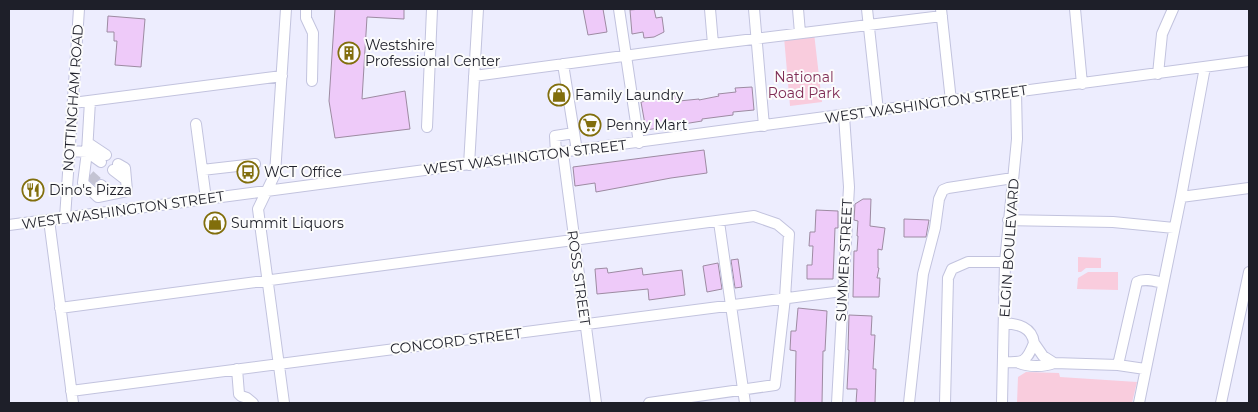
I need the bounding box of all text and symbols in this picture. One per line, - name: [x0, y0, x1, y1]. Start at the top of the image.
- street label: NOTTINGHAM ROAD: [59, 24, 87, 172]
- place label: Westshire Professional Center: [365, 36, 501, 70]
- building icon: Westshire Professional Center: [337, 41, 361, 65]
- park label: National Road Park: [768, 68, 841, 102]
- street label: WEST WASHINGTON STREET: [824, 81, 1028, 127]
- shop icon: Family Laundry: [547, 83, 571, 107]
- place label: Family Laundry: [575, 86, 684, 104]
- supermarket icon: Penny Mart: [578, 113, 602, 137]
- place label: Penny Mart: [606, 116, 688, 134]
- street label: WEST WASHINGTON STREET: [422, 136, 628, 178]
- bus stop icon: WCT Office: [236, 160, 260, 184]
- place label: WCT Office: [264, 163, 342, 181]
- restaurant icon: Dino's Pizza: [21, 178, 45, 202]
- street label: ELGIN BOULEVARD: [995, 178, 1023, 318]
- place label: Dino's Pizza: [49, 181, 132, 199]
- street label: WEST WASHINGTON STREET: [21, 187, 225, 233]
- street label: SUMMER STREET: [832, 198, 856, 322]
- shop icon: Summit Liquors: [203, 211, 227, 235]
- place label: Summit Liquors: [231, 214, 344, 232]
- street label: ROSS STREET: [563, 229, 595, 327]
- street label: CONCORD STREET: [389, 324, 523, 358]

